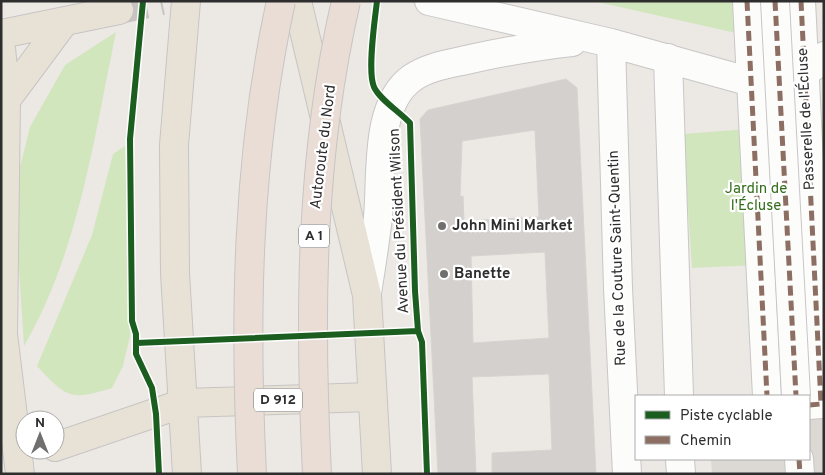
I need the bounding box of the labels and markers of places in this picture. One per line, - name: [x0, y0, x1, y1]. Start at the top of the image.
- place label: John Mini Market: [452, 217, 573, 236]
- marker: John Mini Market: [436, 220, 448, 232]
- place label: Banette: [454, 265, 510, 284]
- marker: Banette: [438, 268, 450, 280]

